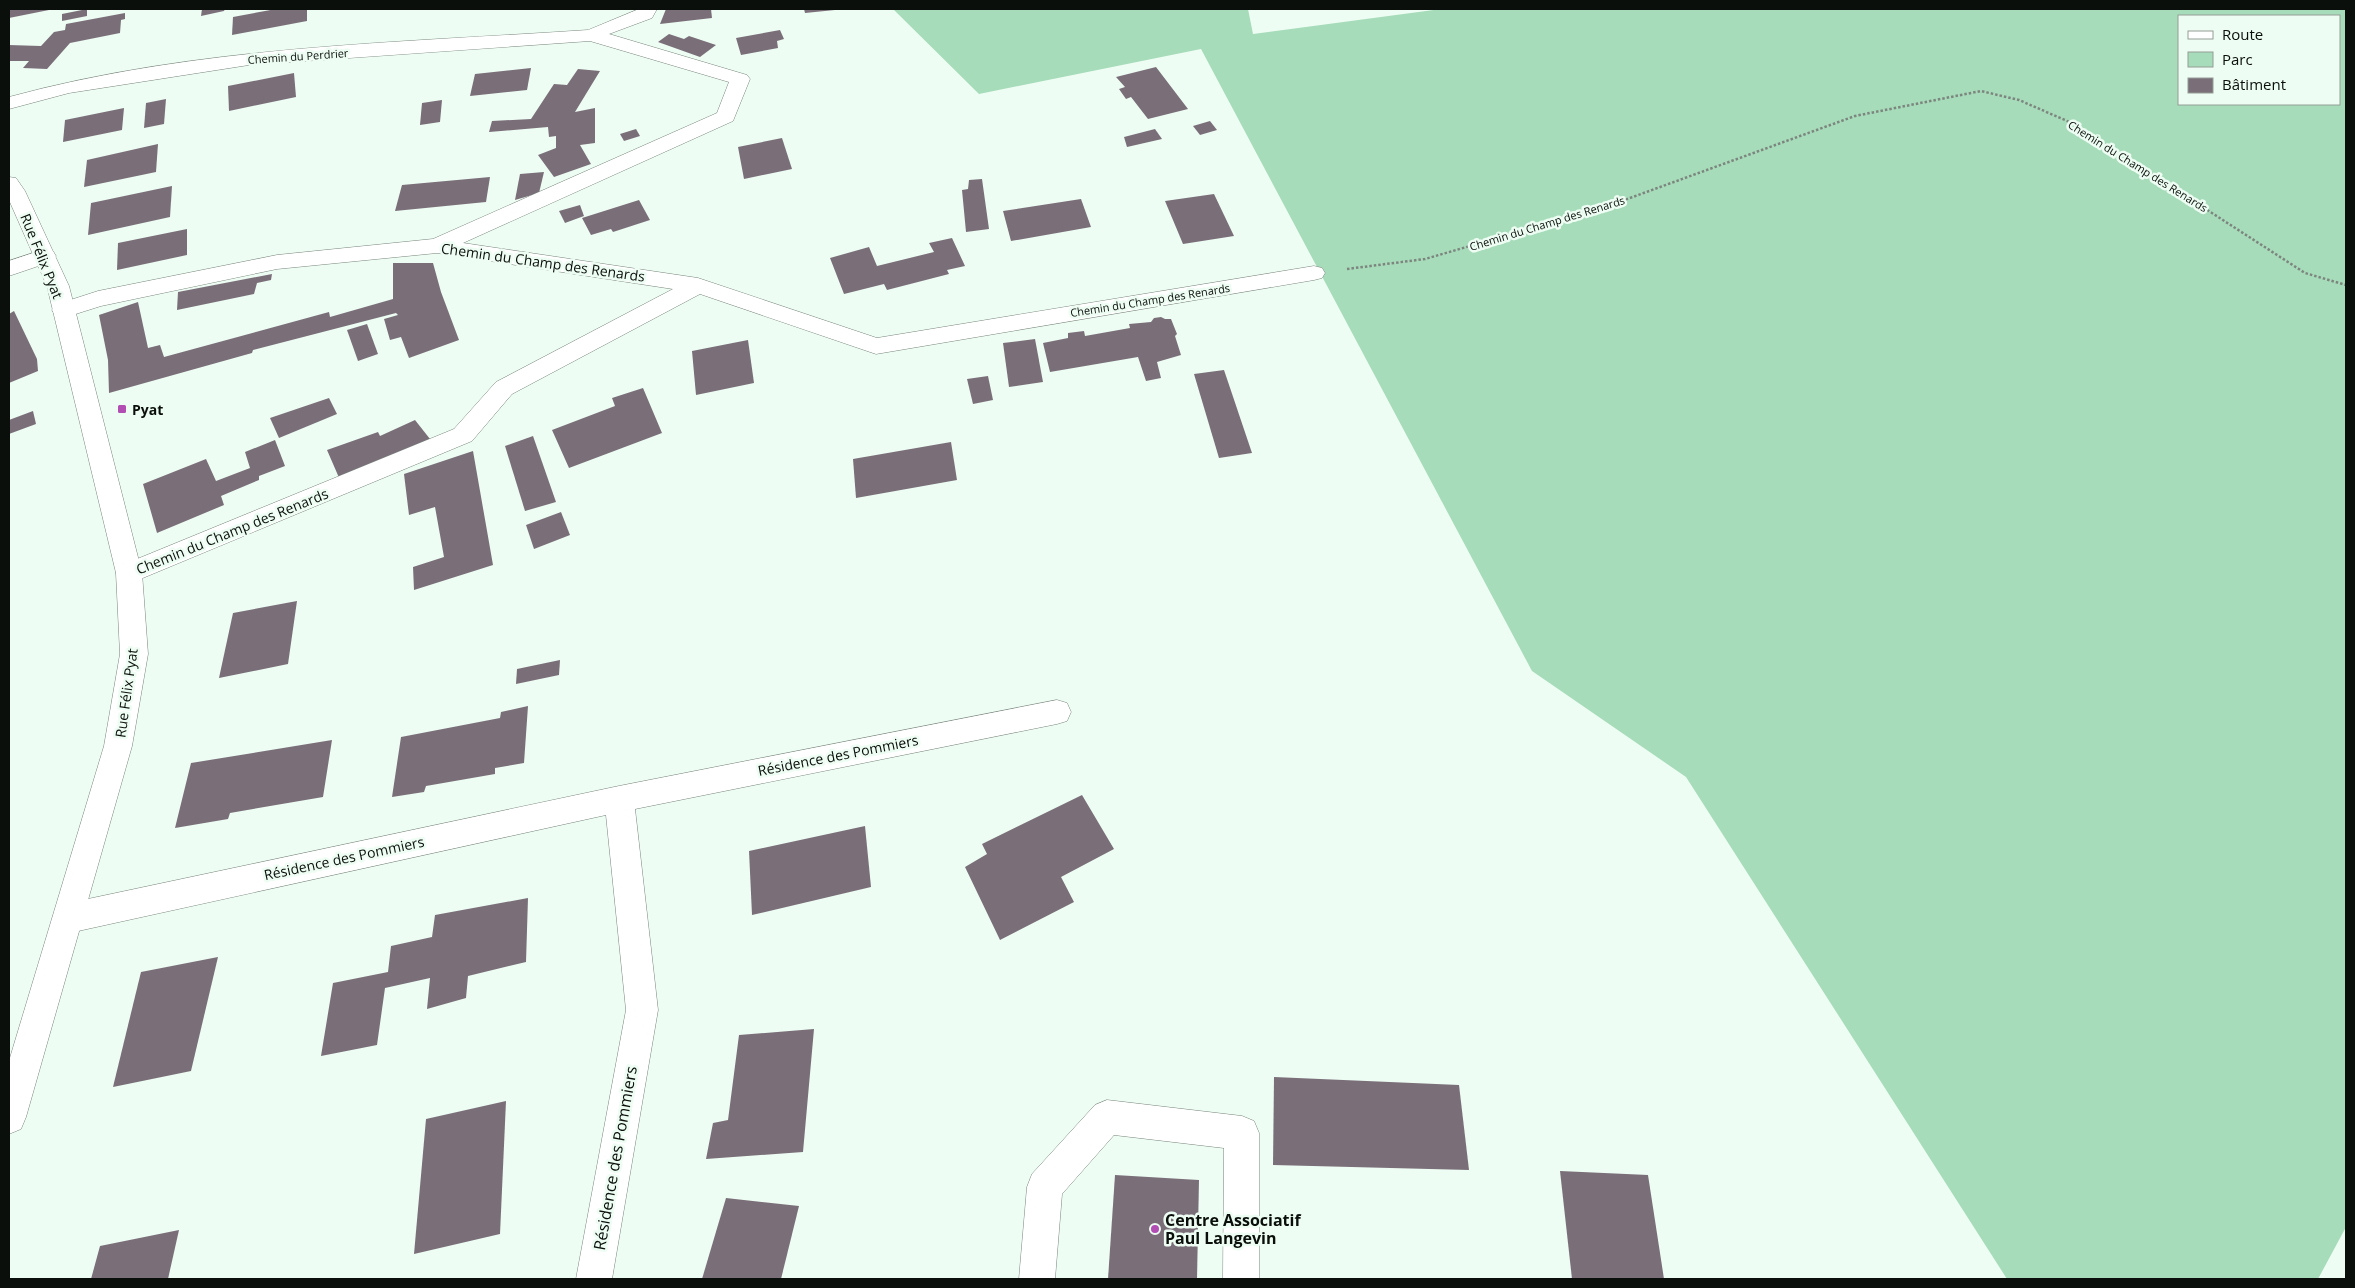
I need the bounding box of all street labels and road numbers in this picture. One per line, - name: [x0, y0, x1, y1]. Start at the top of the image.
- street label: Chemin du Perdrier: [247, 45, 349, 67]
- street label: Chemin du Champ des Renards: [2065, 117, 2211, 215]
- street label: Chemin du Champ des Renards: [1468, 192, 1626, 254]
- street label: Rue Félix Pyat: [16, 211, 68, 301]
- street label: Chemin du Champ des Renards: [440, 238, 646, 286]
- street label: Chemin du Champ des Renards: [1069, 280, 1231, 320]
- street label: Chemin du Champ des Renards: [133, 484, 331, 578]
- street label: Rue Félix Pyat: [110, 647, 142, 739]
- street label: Résidence des Pommiers: [756, 730, 920, 780]
- street label: Résidence des Pommiers: [262, 832, 426, 884]
- street label: Résidence des Pommiers: [588, 1064, 642, 1252]

